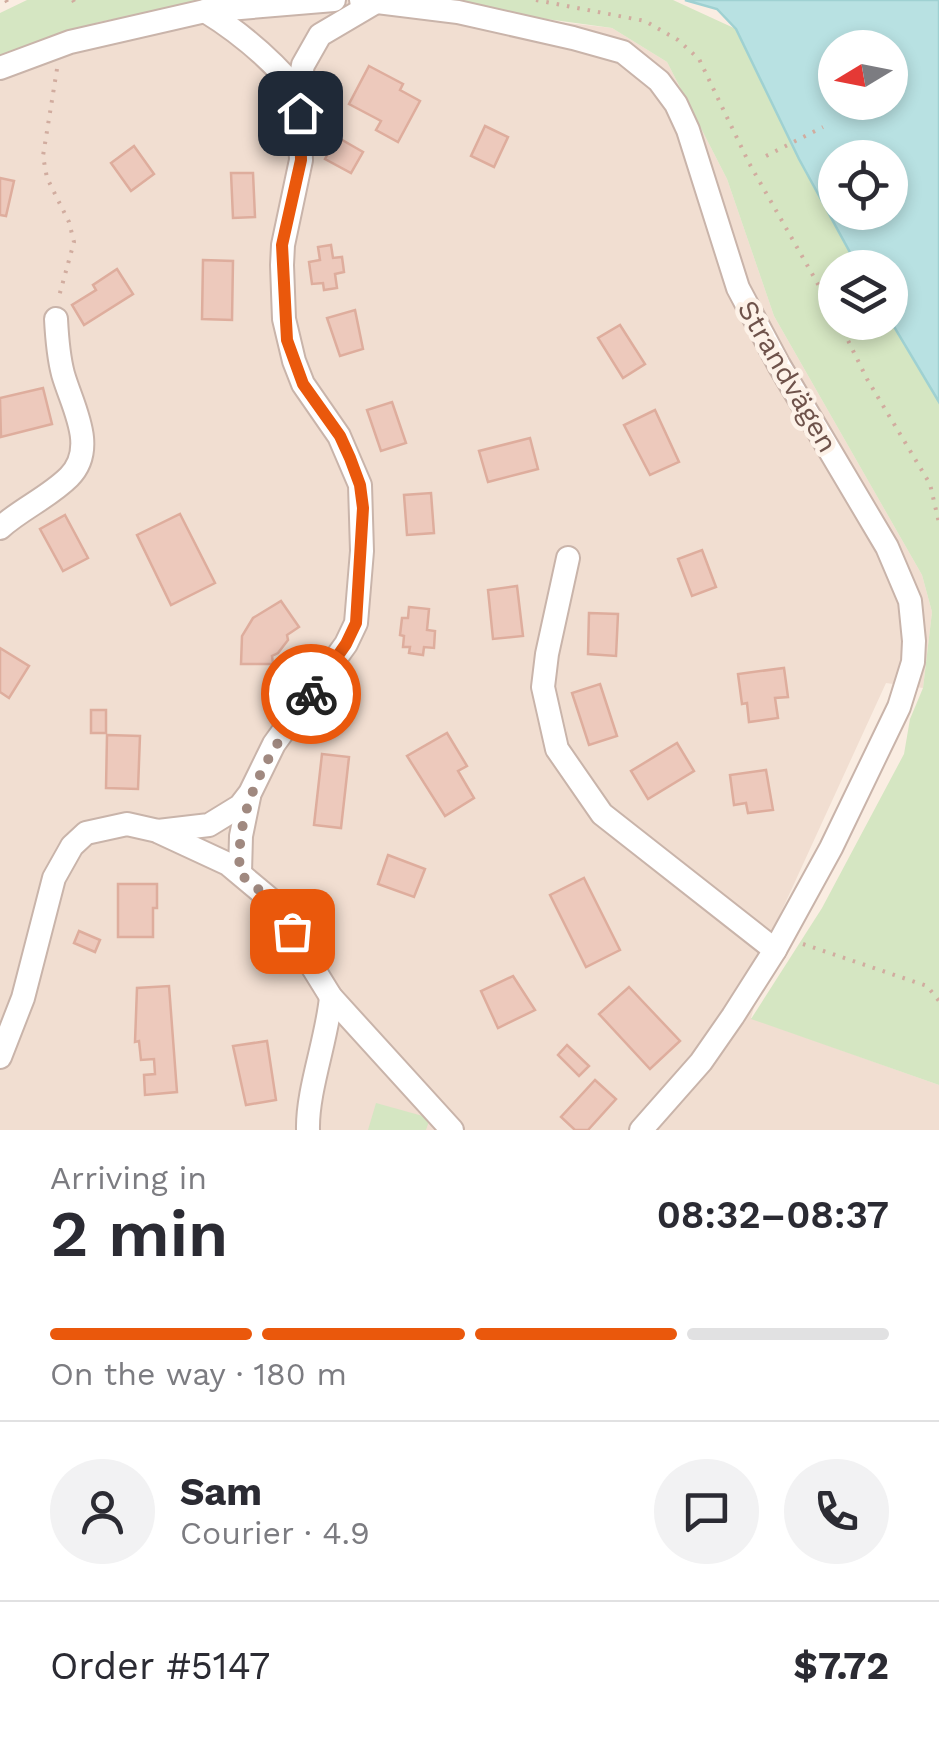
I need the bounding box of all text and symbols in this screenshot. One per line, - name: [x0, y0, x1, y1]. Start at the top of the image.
- north arrow: [818, 30, 908, 120]
- map controls: [818, 30, 908, 340]
- pin: [258, 71, 343, 156]
- icon: home: [273, 86, 328, 141]
- button: locate: [818, 140, 908, 230]
- button: layers: [818, 250, 908, 340]
- street label: Strandvägen: [731, 294, 844, 458]
- courier: [261, 644, 361, 744]
- icon: bike: [284, 667, 339, 722]
- pin: [250, 889, 335, 974]
- icon: bag: [265, 904, 320, 959]
- text: Arriving in: [50, 1159, 207, 1197]
- text: 08:32–08:37: [657, 1193, 889, 1237]
- text: 2 min: [50, 1196, 228, 1272]
- text: On the way · 180 m: [50, 1355, 347, 1393]
- button: person: [50, 1459, 155, 1564]
- button: chat: [654, 1459, 759, 1564]
- button: phone: [784, 1459, 889, 1564]
- text: Sam: [180, 1470, 262, 1514]
- text: Courier · 4.9: [180, 1514, 370, 1552]
- text: Order #5147: [50, 1644, 270, 1688]
- text: $7.72: [794, 1644, 889, 1688]

